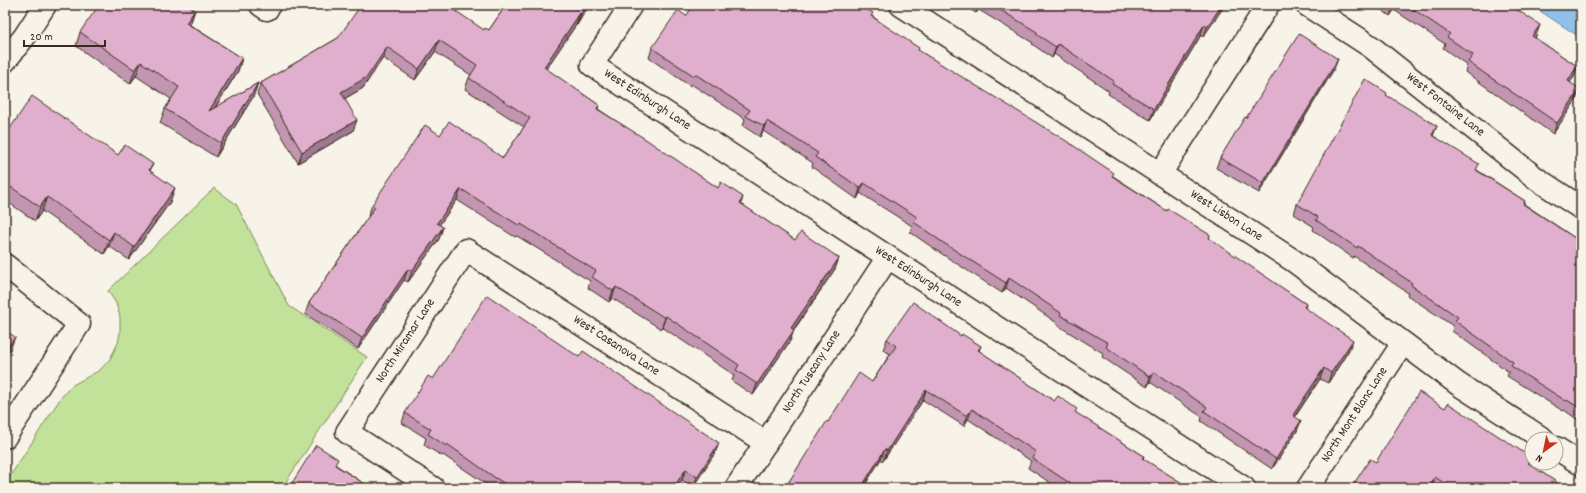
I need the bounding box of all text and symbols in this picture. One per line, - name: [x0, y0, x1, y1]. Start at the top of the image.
- scale bar: [24, 22, 105, 48]
- text: 20 m: [30, 29, 53, 46]
- street label: West Edinburgh Lane: [600, 65, 695, 136]
- street label: West Fontaine Lane: [1402, 68, 1489, 142]
- street label: West Lisbon Lane: [1186, 185, 1266, 247]
- street label: West Edinburgh Lane: [871, 242, 966, 313]
- street label: North Miramar Lane: [371, 295, 441, 387]
- street label: West Casanova Lane: [569, 311, 663, 381]
- street label: North Tuscany Lane: [778, 326, 846, 417]
- street label: North Mont Blanc Lane: [1317, 363, 1393, 467]
- north arrow: [1524, 431, 1564, 471]
- text: N: [1533, 449, 1546, 466]

